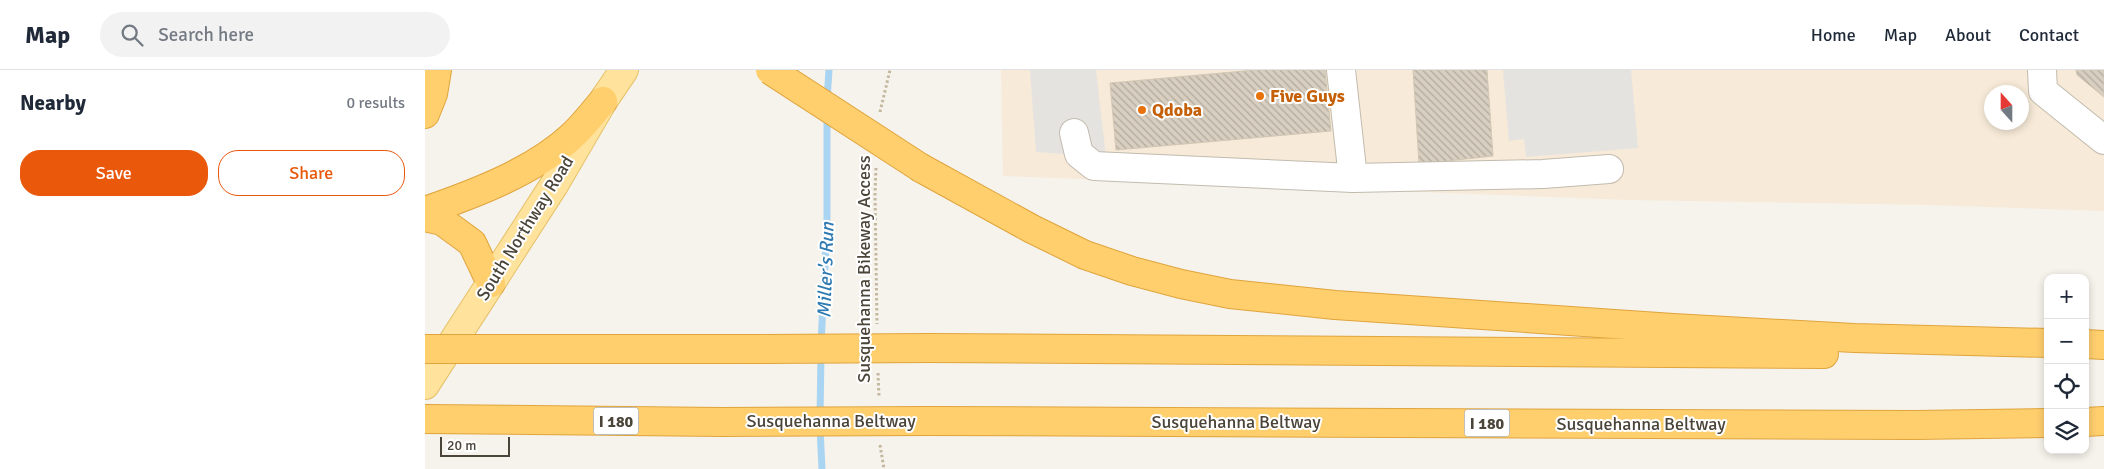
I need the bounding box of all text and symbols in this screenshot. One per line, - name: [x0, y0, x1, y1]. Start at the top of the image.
- search box: [100, 12, 450, 57]
- text: Map: [25, 20, 70, 50]
- icon: search: [118, 21, 146, 49]
- text: Search here: [158, 23, 254, 47]
- text: Home: [1811, 24, 1856, 46]
- text: Map: [1884, 24, 1917, 46]
- text: About: [1945, 24, 1991, 46]
- text: Contact: [2019, 24, 2079, 46]
- place label: Five Guys: [1270, 85, 1345, 107]
- north arrow: [1984, 85, 2029, 130]
- text: Nearby: [20, 90, 86, 116]
- marker: Five Guys: [1254, 90, 1266, 102]
- text: 0 results: [346, 93, 405, 113]
- place label: Qdoba: [1152, 99, 1202, 121]
- marker: Qdoba: [1136, 104, 1148, 116]
- button: Save: [20, 150, 208, 196]
- button: Share: [218, 150, 405, 196]
- street label: South Northway Road: [472, 152, 578, 304]
- street label: Susquehanna Bikeway Access: [853, 155, 875, 383]
- water label: Miller's Run: [812, 221, 840, 318]
- map controls: [2044, 274, 2089, 454]
- button: +: [2044, 274, 2089, 319]
- button: −: [2044, 319, 2089, 364]
- button: locate: [2044, 364, 2089, 409]
- road number: I 180: [593, 408, 639, 434]
- road number: I 180: [1465, 409, 1509, 436]
- button: layers: [2044, 409, 2089, 454]
- street label: Susquehanna Beltway: [746, 410, 916, 432]
- street label: Susquehanna Beltway: [1151, 411, 1321, 433]
- street label: Susquehanna Beltway: [1556, 413, 1726, 435]
- scale bar: [440, 434, 510, 457]
- text: 20 m: [447, 437, 476, 454]

